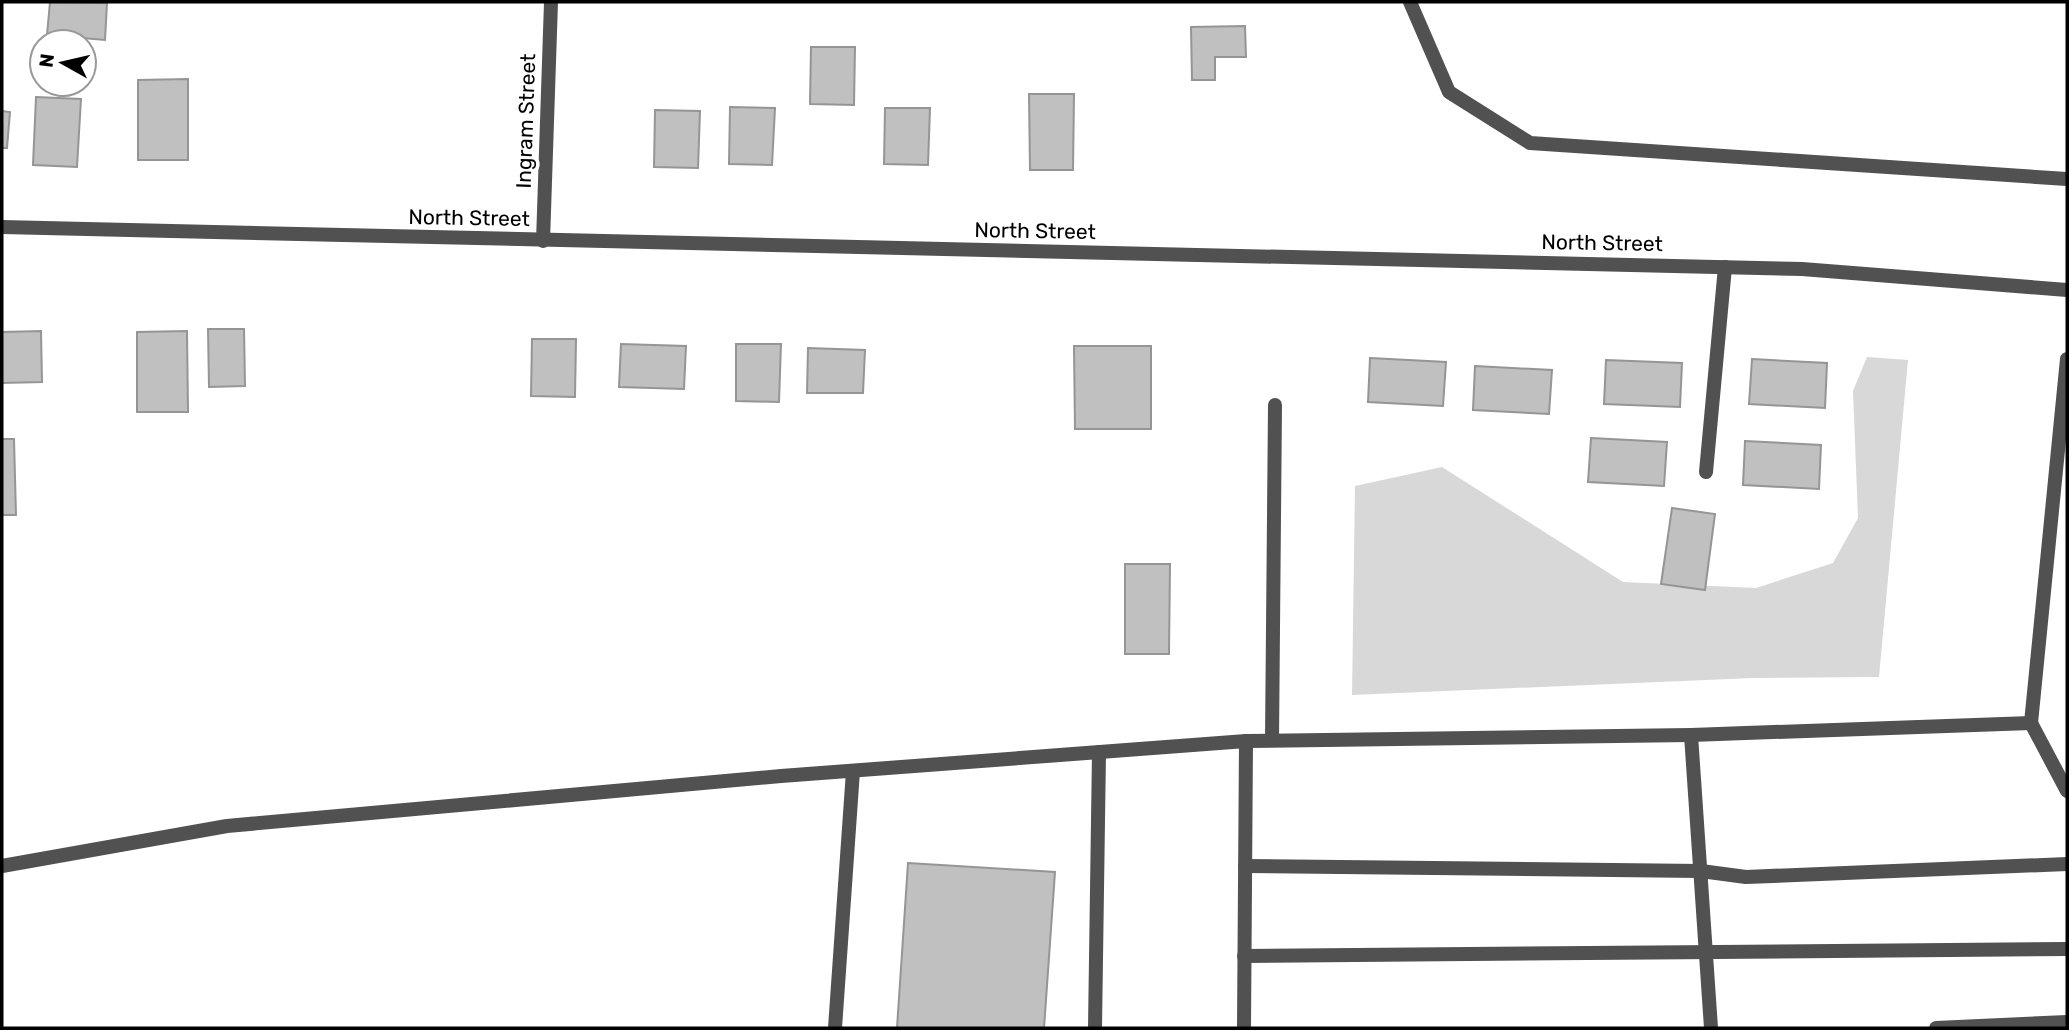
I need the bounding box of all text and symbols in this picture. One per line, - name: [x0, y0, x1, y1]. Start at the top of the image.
- north arrow: [28, 28, 98, 98]
- text: N: [34, 52, 59, 69]
- street label: Ingram Street: [511, 53, 540, 189]
- street label: North Street: [408, 204, 530, 231]
- street label: North Street: [974, 217, 1096, 244]
- street label: North Street: [1541, 229, 1663, 256]

